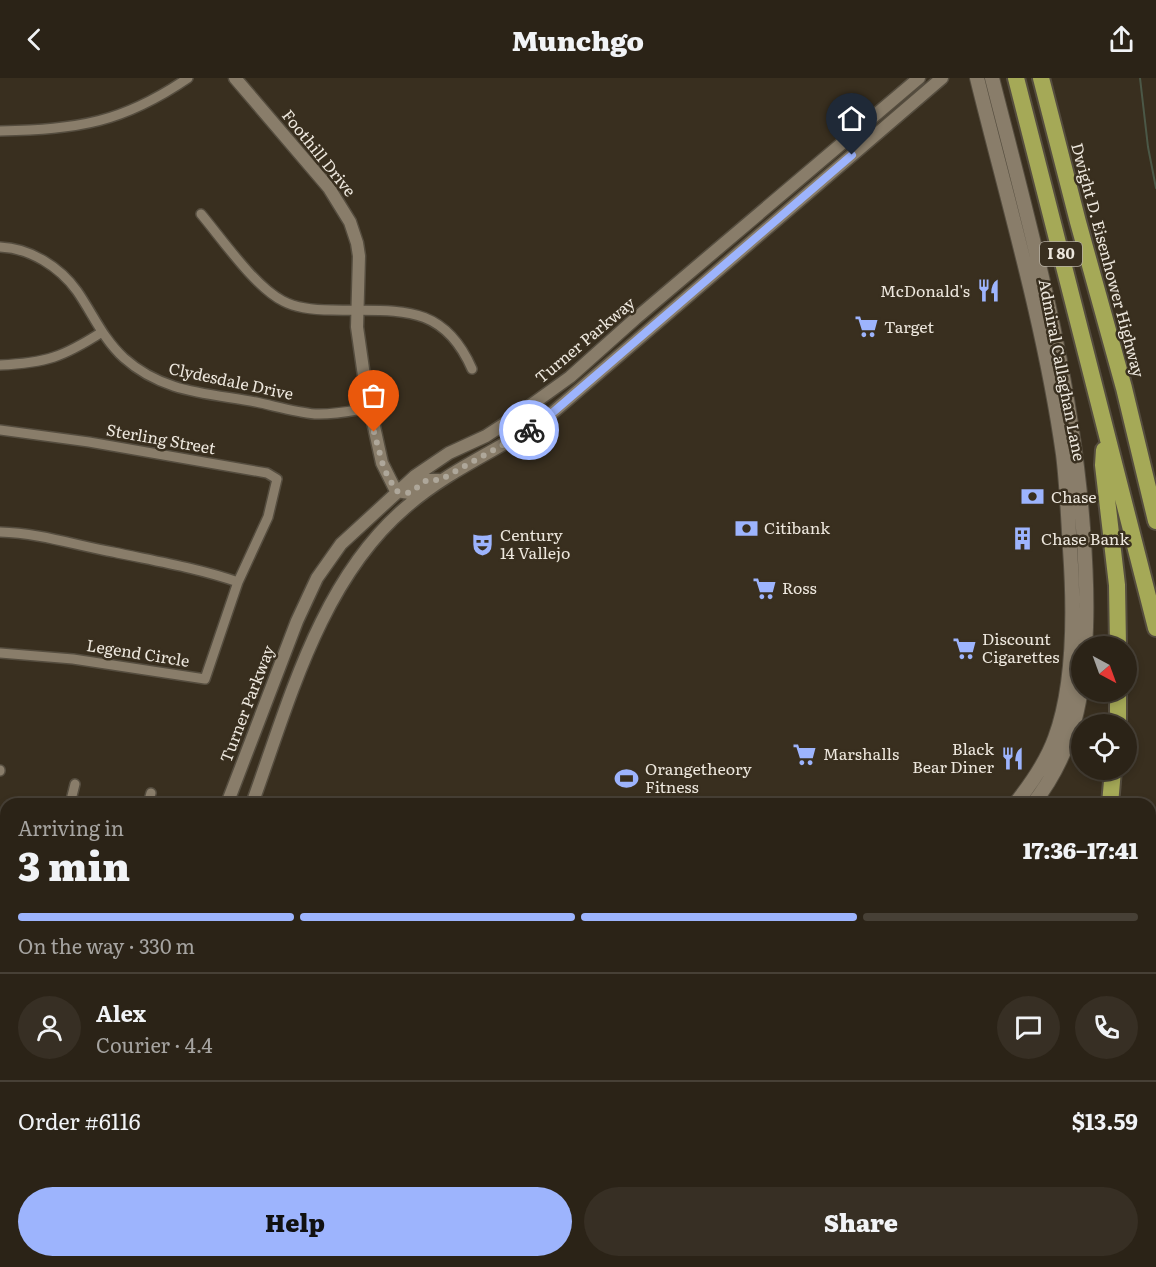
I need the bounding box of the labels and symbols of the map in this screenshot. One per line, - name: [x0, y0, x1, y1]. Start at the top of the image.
- pin: [826, 93, 877, 155]
- street label: Foothill Drive: [277, 104, 362, 201]
- street label: Dwight D. Eisenhower Highway: [1066, 140, 1152, 380]
- road number: I 80: [1040, 242, 1082, 266]
- street label: Admiral Callaghan Lane: [1034, 277, 1092, 463]
- place label: McDonald's: [880, 278, 970, 302]
- restaurant icon: McDonald's: [975, 278, 1001, 304]
- street label: Turner Parkway: [529, 290, 640, 388]
- supermarket icon: Target: [853, 314, 879, 340]
- place label: Target: [884, 314, 934, 338]
- street label: Clydesdale Drive: [167, 355, 296, 405]
- pin: [348, 370, 399, 432]
- courier: [499, 400, 559, 460]
- street label: Sterling Street: [105, 417, 218, 460]
- bank icon: Chase: [1020, 484, 1046, 510]
- place label: Chase: [1051, 484, 1097, 508]
- bank icon: Citibank: [733, 515, 759, 541]
- place label: Citibank: [764, 515, 830, 539]
- place label: Century 14 Vallejo: [500, 522, 570, 564]
- building icon: Chase Bank: [1010, 526, 1036, 552]
- place label: Chase Bank: [1041, 526, 1129, 550]
- theatre icon: Century 14 Vallejo: [469, 531, 495, 557]
- supermarket icon: Ross: [751, 575, 777, 601]
- place label: Ross: [782, 575, 817, 599]
- place label: Discount Cigarettes: [982, 626, 1059, 668]
- street label: Legend Circle: [85, 632, 191, 672]
- supermarket icon: Discount Cigarettes: [951, 635, 977, 661]
- north arrow: [1071, 636, 1137, 702]
- street label: Turner Parkway: [213, 641, 280, 766]
- place label: Black Bear Diner: [912, 736, 994, 778]
- supermarket icon: Marshalls: [792, 741, 818, 767]
- place label: Marshalls: [823, 741, 899, 765]
- restaurant icon: Black Bear Diner: [999, 745, 1025, 771]
- place label: Orangetheory Fitness: [645, 756, 753, 798]
- sports icon: Orangetheory Fitness: [614, 765, 640, 791]

